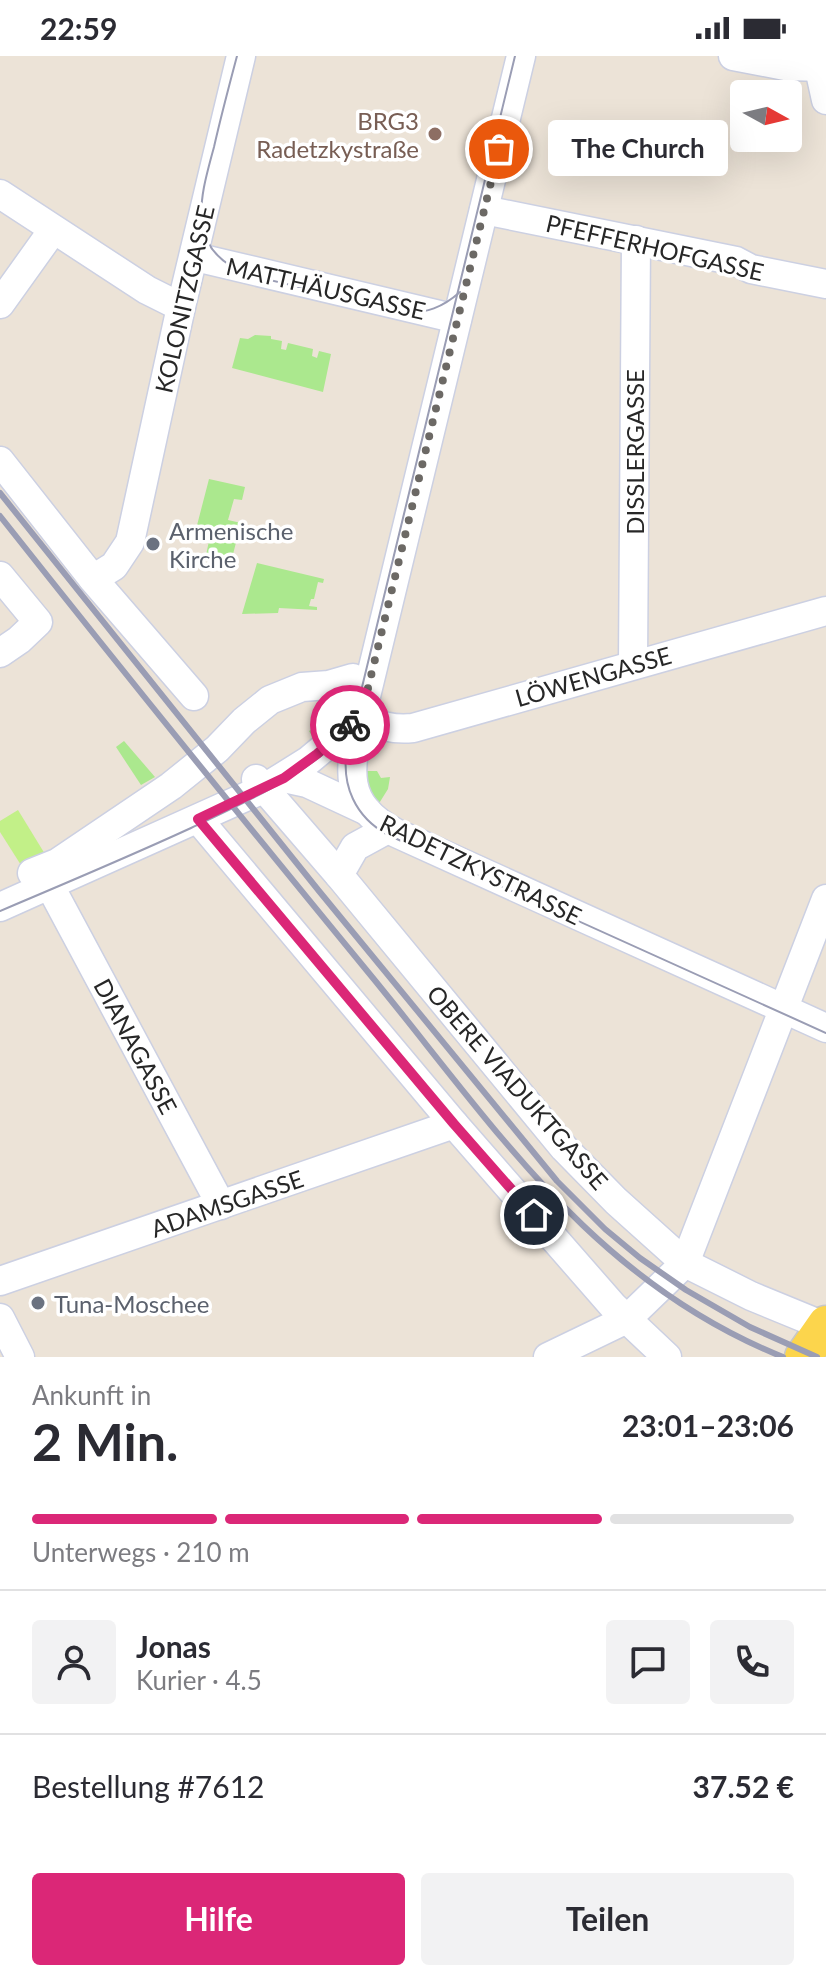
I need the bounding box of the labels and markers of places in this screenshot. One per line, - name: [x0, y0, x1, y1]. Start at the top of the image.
- place label: BRG3 Radetzkystraße: [256, 106, 419, 163]
- pin: [465, 115, 533, 183]
- callout: The Church: [547, 121, 727, 177]
- marker: BRG3 Radetzkystraße: [426, 125, 444, 143]
- place label: Armenische Kirche: [169, 516, 293, 573]
- marker: Armenische Kirche: [144, 535, 162, 553]
- pin: [500, 1181, 568, 1249]
- place label: Tuna-Moschee: [54, 1289, 209, 1318]
- marker: Tuna-Moschee: [29, 1294, 47, 1312]

